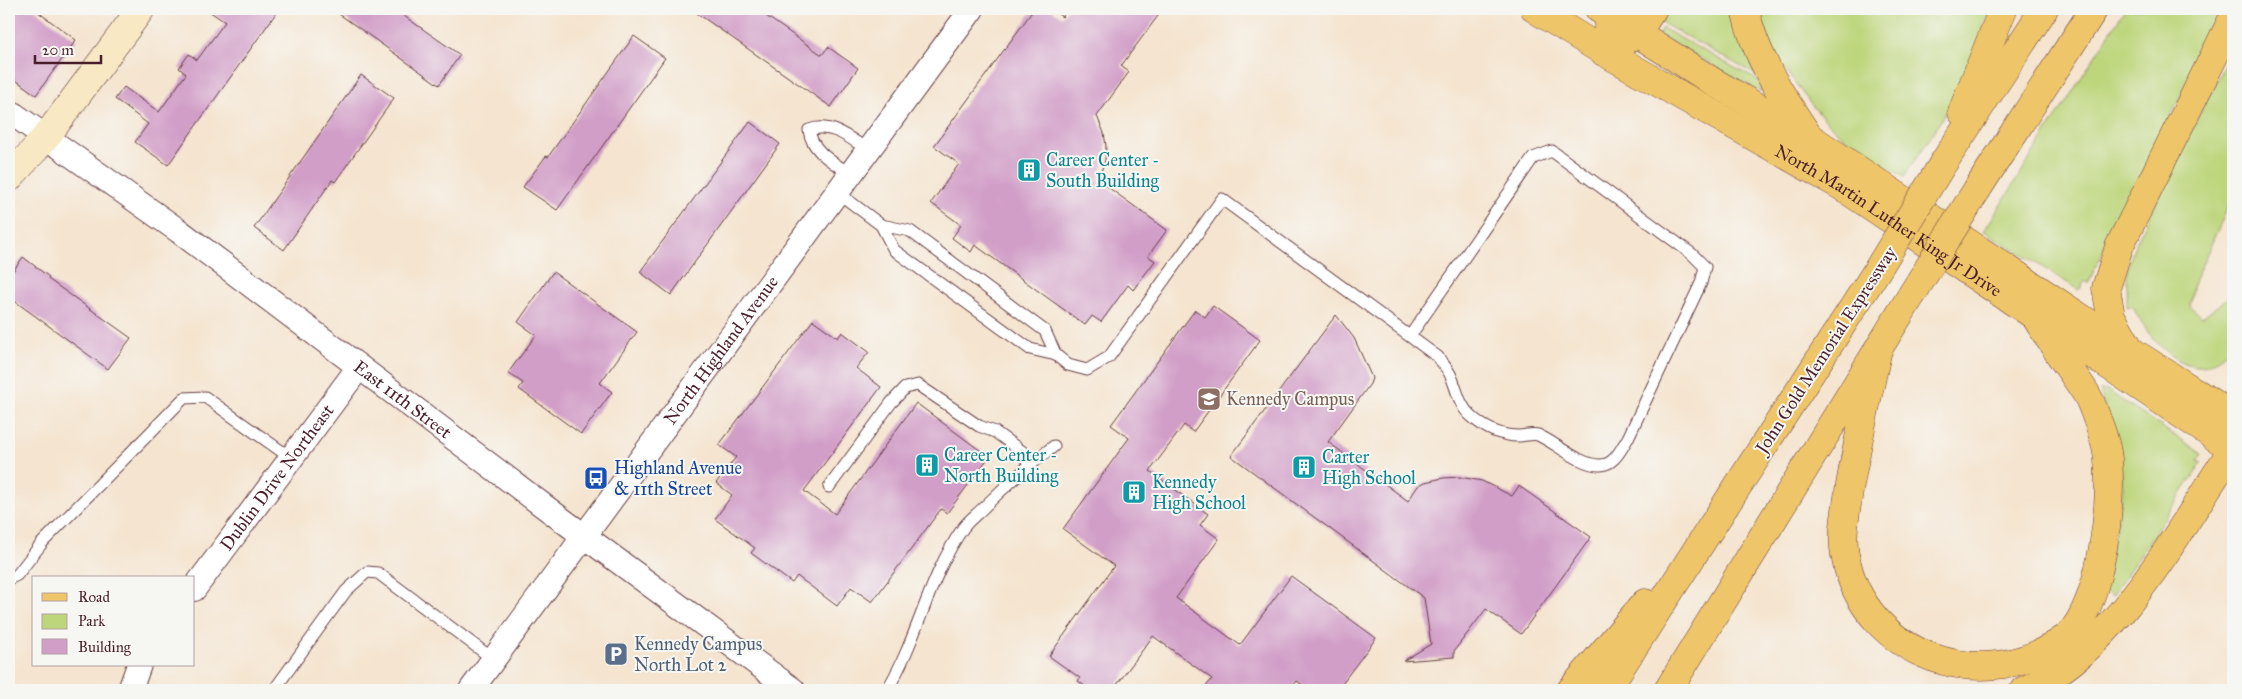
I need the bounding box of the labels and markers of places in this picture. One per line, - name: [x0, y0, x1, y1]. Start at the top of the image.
- place label: Career Center - South Building: [1046, 149, 1159, 193]
- building icon: Career Center - South Building: [1016, 157, 1042, 183]
- school or university icon: Kennedy Campus: [1196, 386, 1222, 412]
- place label: Kennedy Campus: [1226, 388, 1354, 410]
- place label: Career Center - North Building: [944, 444, 1059, 488]
- place label: Carter High School: [1322, 446, 1416, 490]
- building icon: Career Center - North Building: [914, 452, 940, 478]
- building icon: Carter High School: [1291, 454, 1317, 480]
- place label: Highland Avenue & 11th Street: [614, 457, 742, 500]
- bus stop icon: Highland Avenue & 11th Street: [583, 465, 609, 491]
- place label: Kennedy High School: [1152, 471, 1246, 515]
- building icon: Kennedy High School: [1121, 479, 1147, 505]
- place label: Kennedy Campus North Lot 2: [634, 633, 762, 676]
- parking icon: Kennedy Campus North Lot 2: [603, 641, 629, 667]

